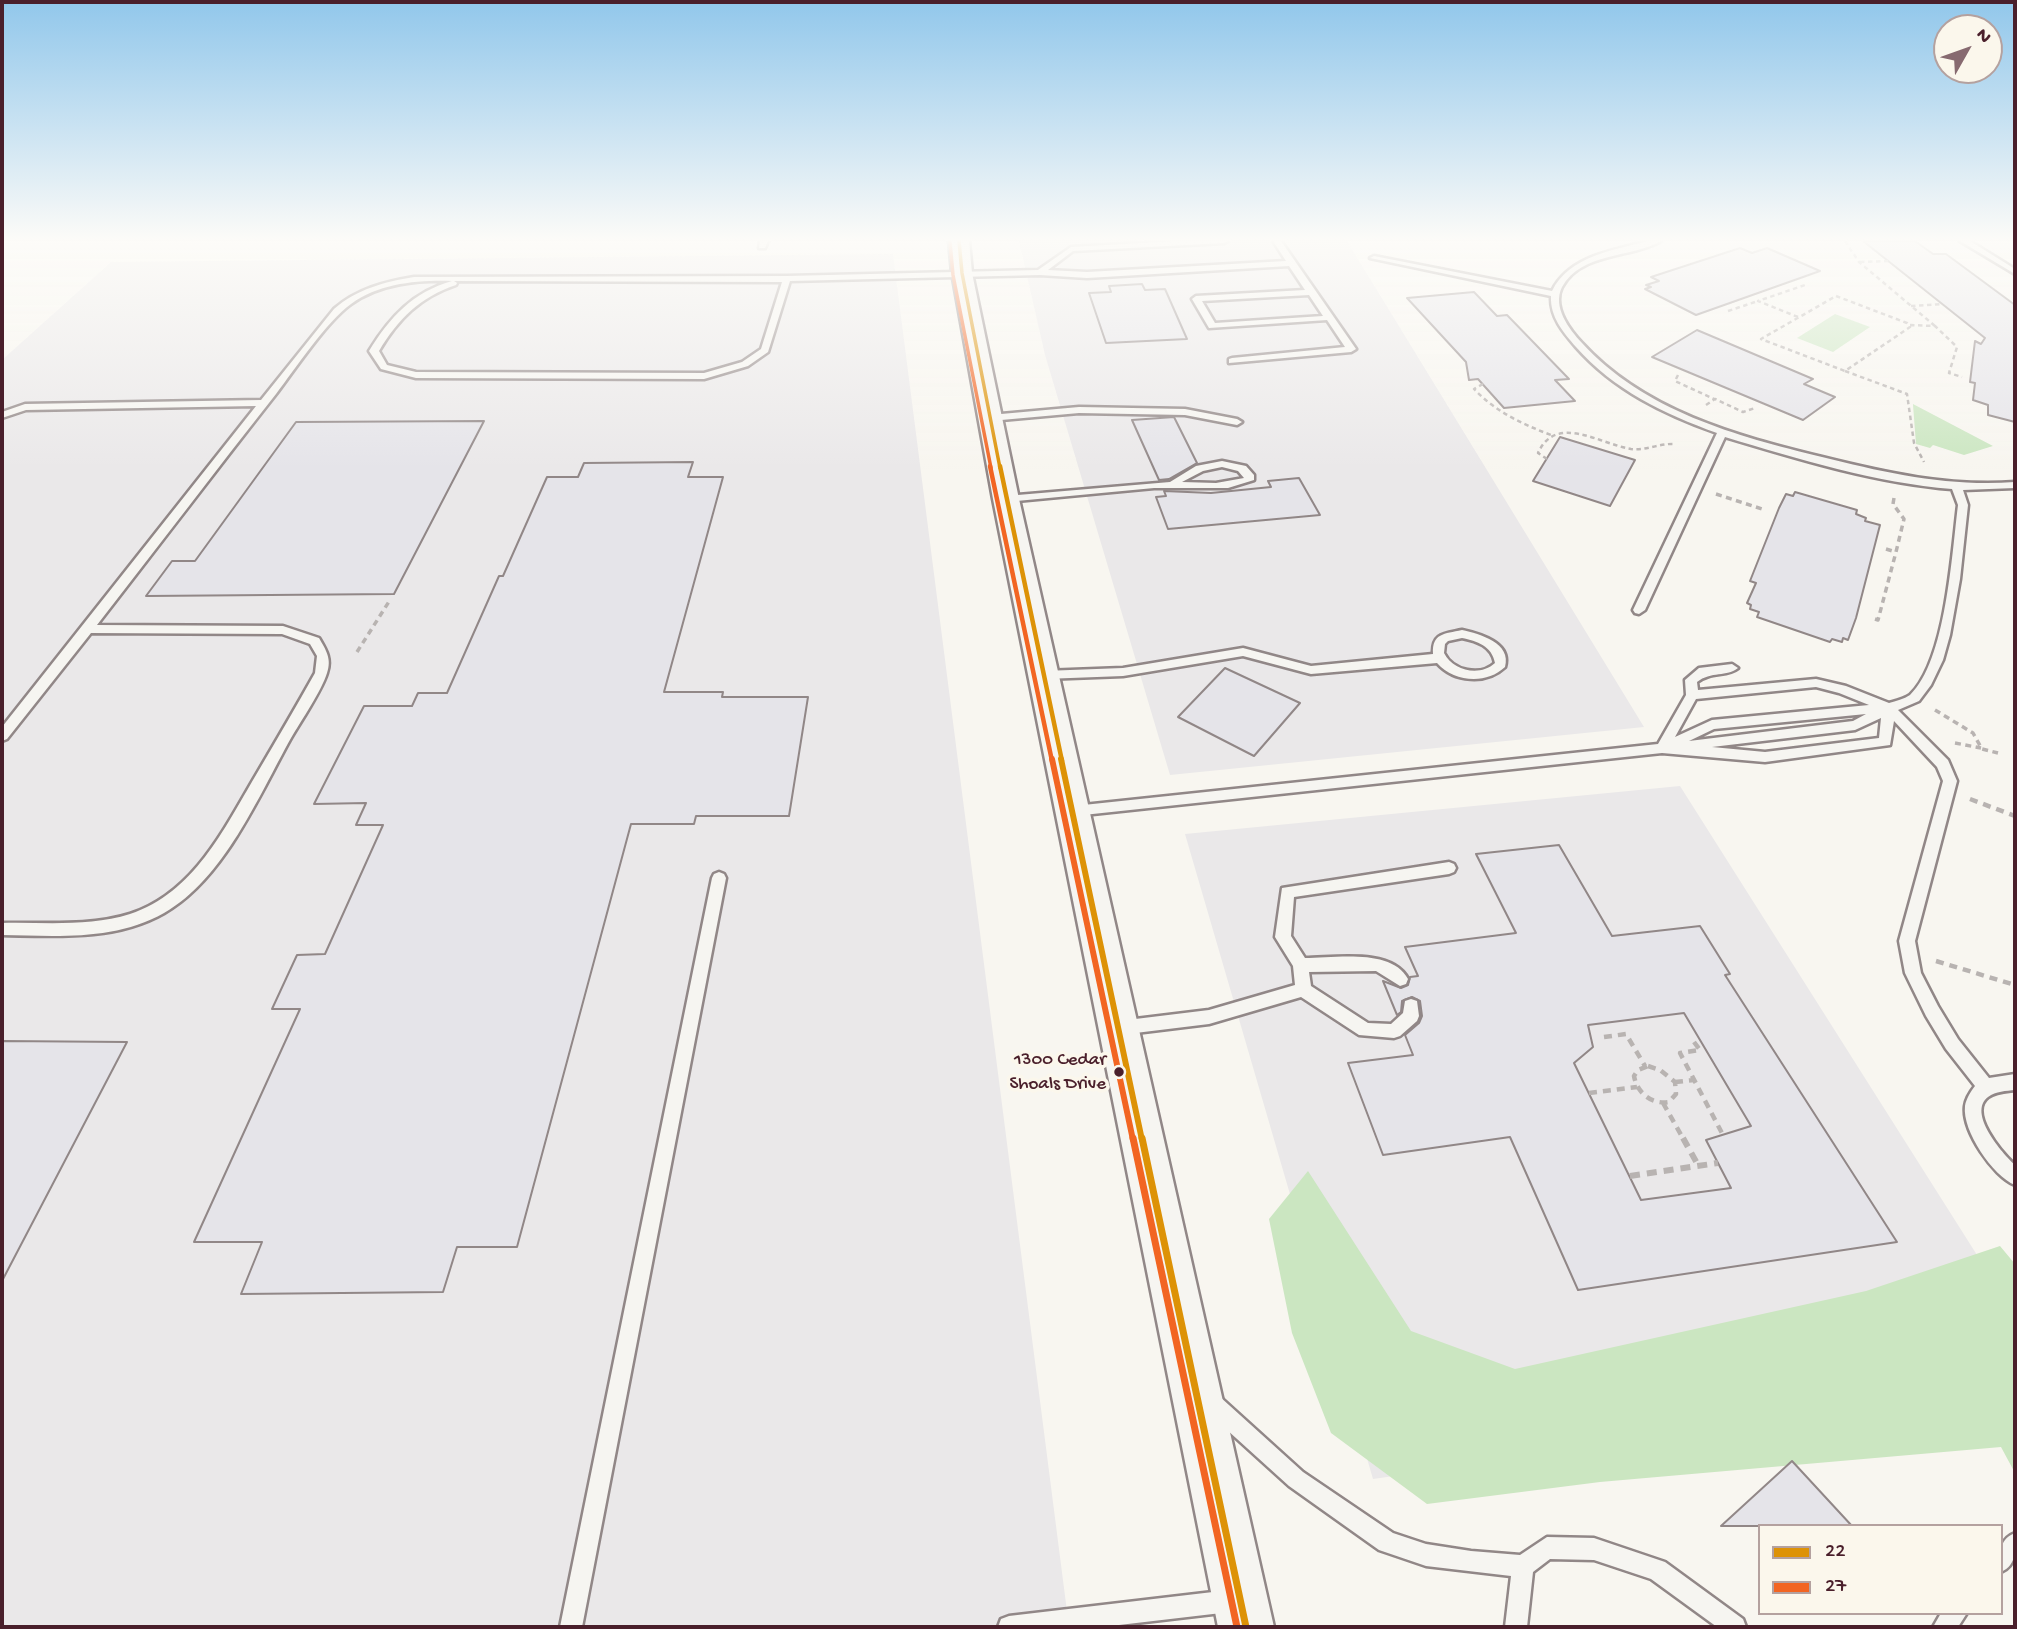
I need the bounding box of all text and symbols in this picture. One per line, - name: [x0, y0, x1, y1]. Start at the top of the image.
- north arrow: [1933, 14, 2003, 84]
- text: N: [1970, 24, 1996, 49]
- place label: 1300 Cedar Shoals Drive: [1009, 1050, 1106, 1094]
- marker: 1300 Cedar Shoals Drive: [1112, 1065, 1126, 1079]
- legend: [1758, 1524, 2003, 1615]
- text: 22: [1825, 1540, 1846, 1565]
- text: 27: [1825, 1575, 1846, 1600]

